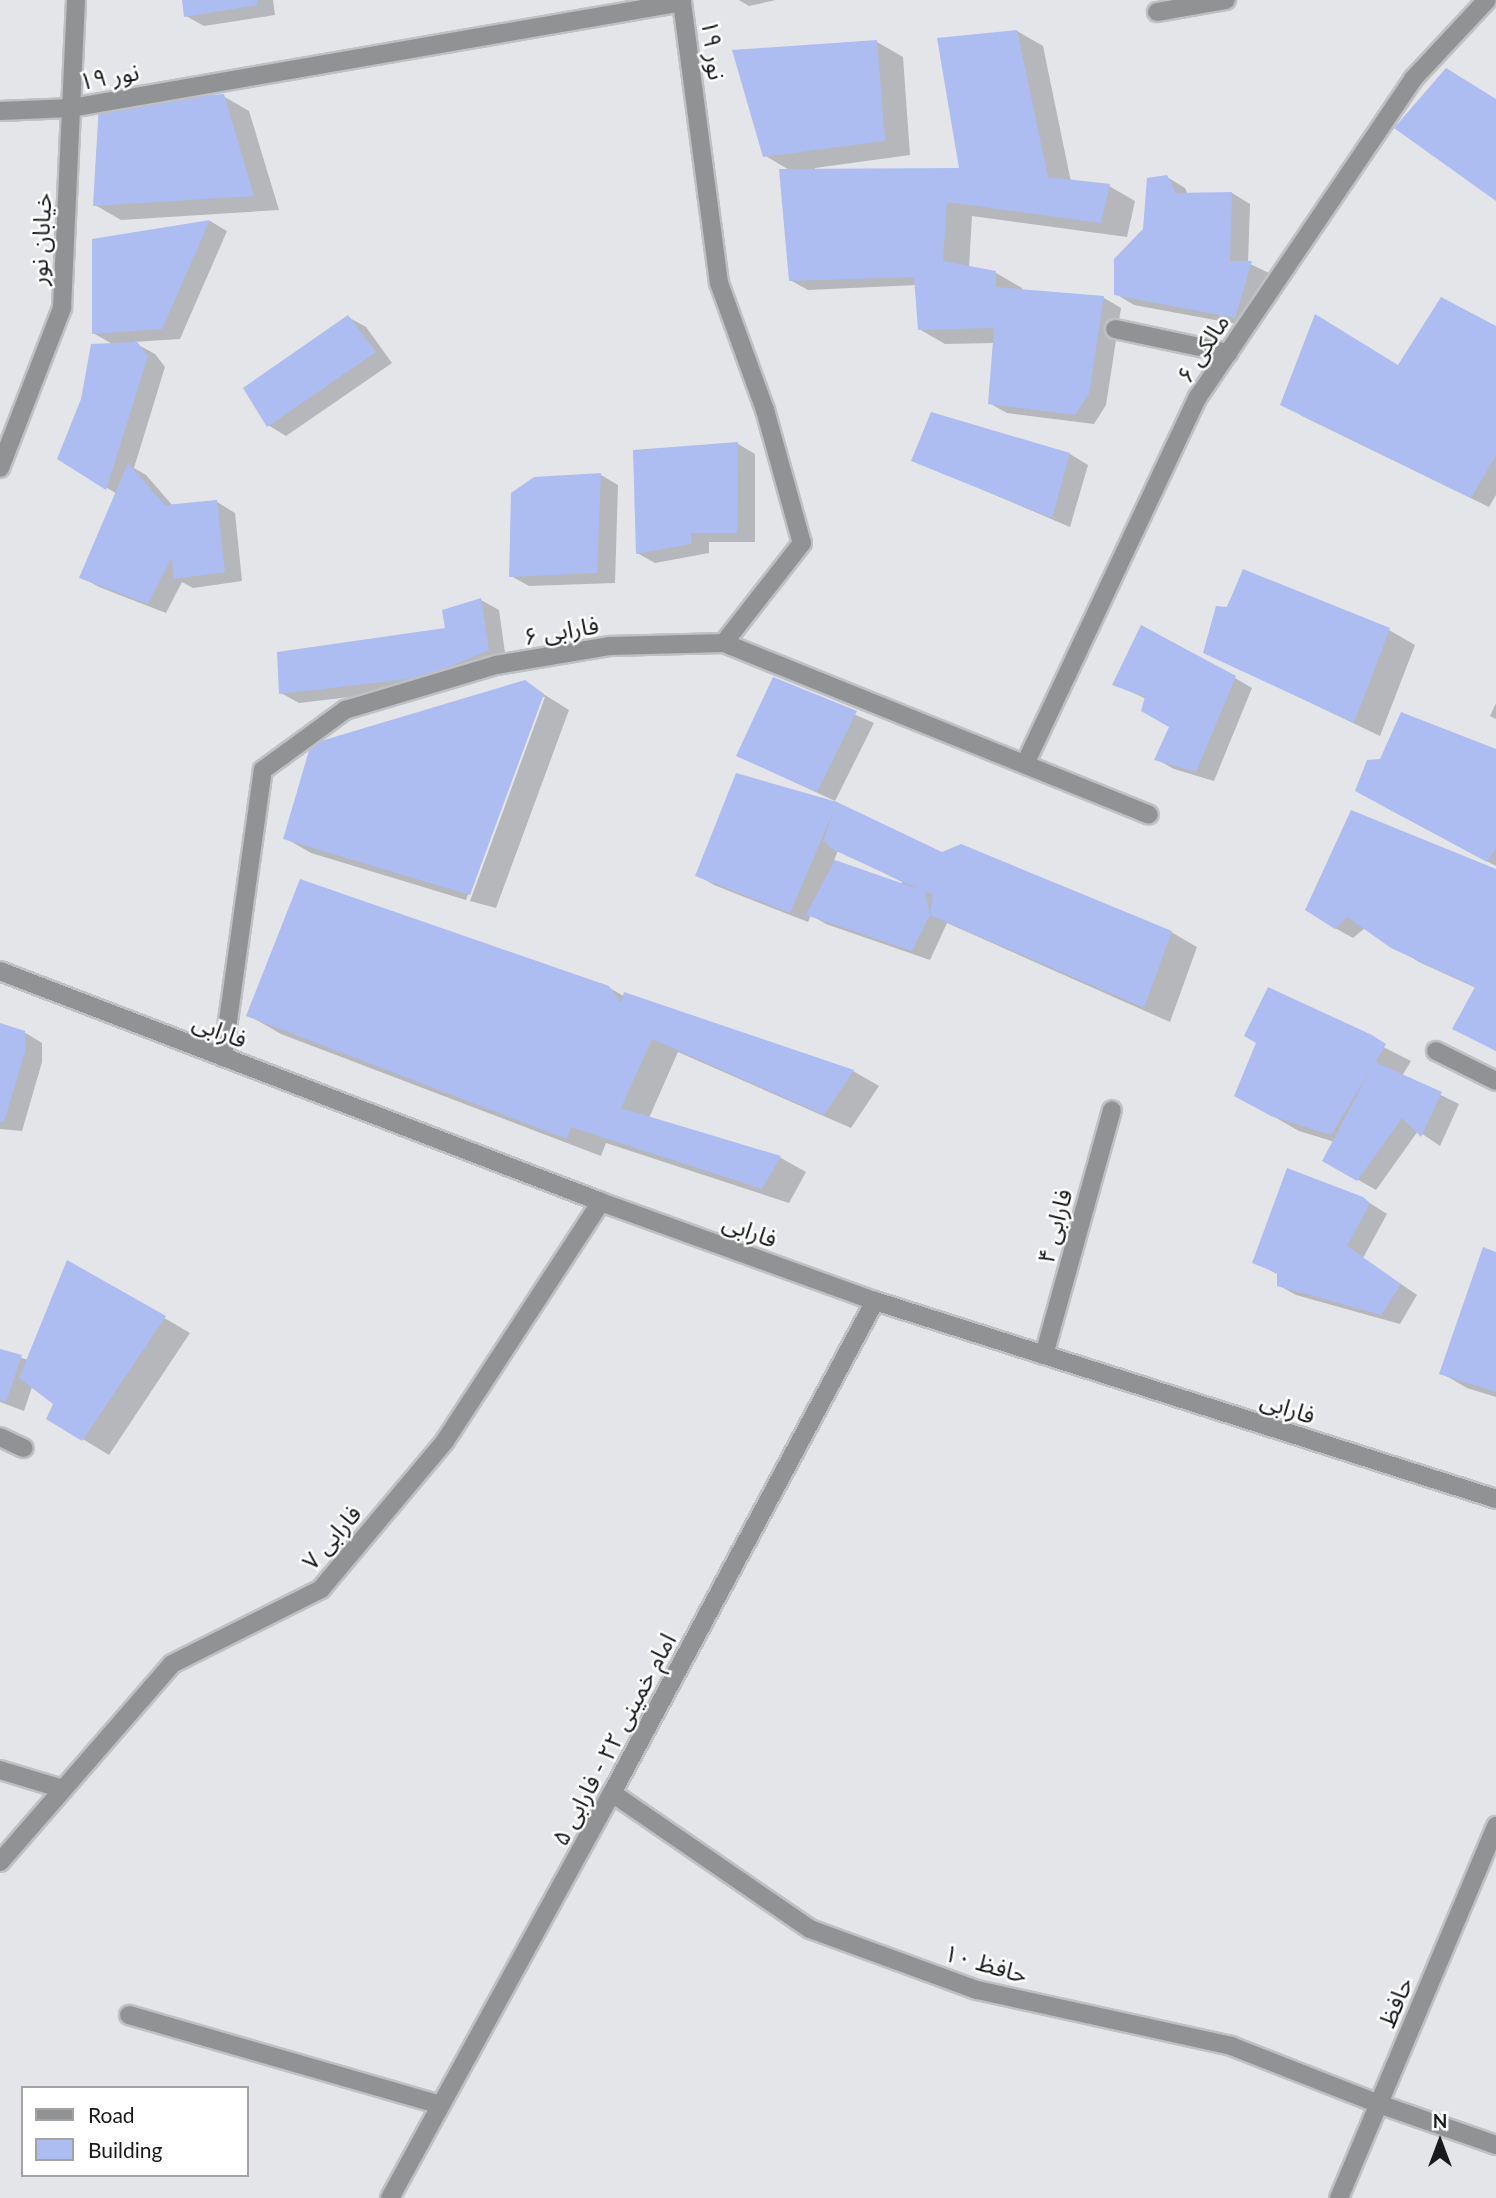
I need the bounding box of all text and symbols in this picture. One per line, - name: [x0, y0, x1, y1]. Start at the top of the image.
- street label: نور ۱۹: [696, 18, 732, 82]
- street label: نور ۱۹: [77, 57, 141, 95]
- street label: خیابان نور: [23, 192, 57, 286]
- street label: مالکی ۶: [1169, 308, 1235, 388]
- street label: فارابی ۶: [521, 610, 601, 650]
- street label: فارابی: [189, 1007, 251, 1053]
- street label: فارابی ۴: [1030, 1186, 1078, 1266]
- street label: فارابی: [719, 1207, 781, 1253]
- street label: فارابی: [1257, 1385, 1319, 1429]
- street label: فارابی ۷: [295, 1499, 367, 1575]
- street label: امام خمینی ۲۲ - فارابی ۵: [545, 1628, 681, 1850]
- street label: حافظ ۱۰: [941, 1937, 1031, 1989]
- street label: حافظ: [1372, 1973, 1418, 2031]
- legend: [21, 2086, 248, 2177]
- text: Road: [88, 2102, 135, 2127]
- north arrow: [1405, 2107, 1475, 2177]
- text: N: [1433, 2109, 1447, 2132]
- text: Building: [88, 2137, 163, 2162]

